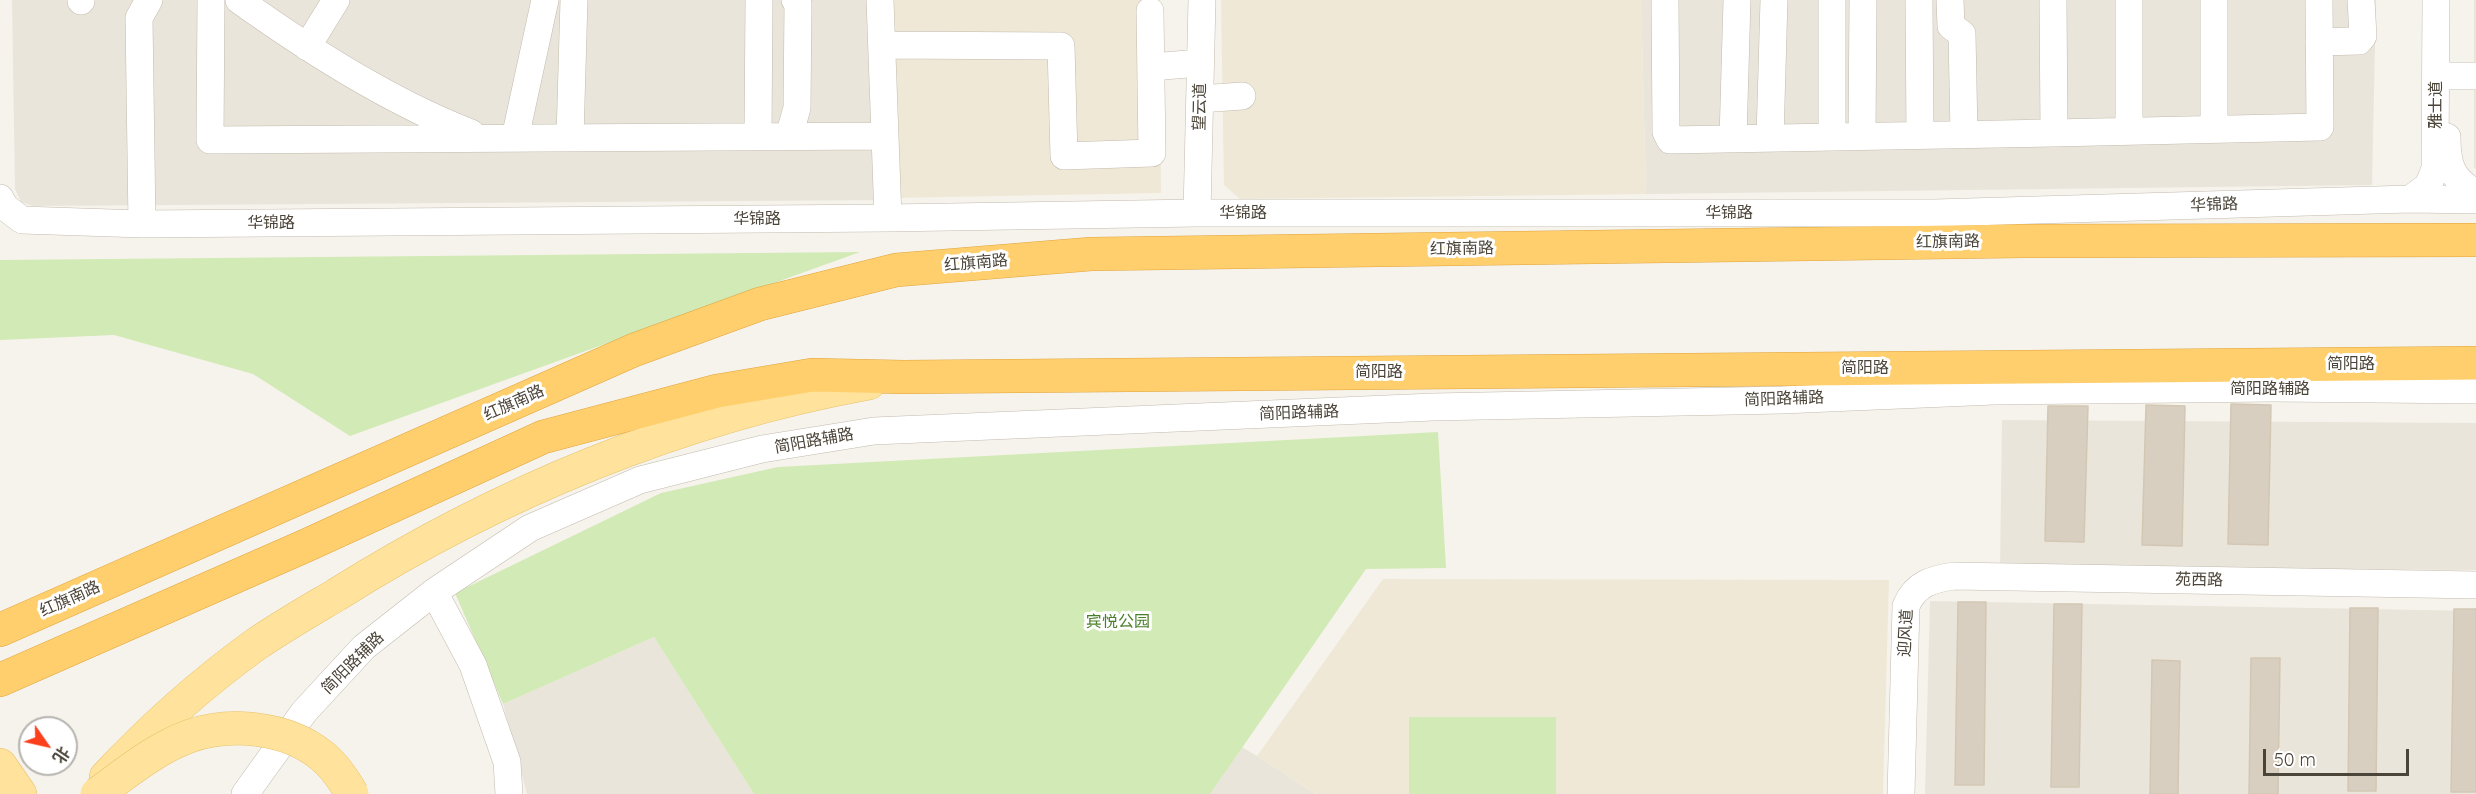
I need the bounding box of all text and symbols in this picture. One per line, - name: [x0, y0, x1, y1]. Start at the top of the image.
- street label: 雅士道: [2426, 81, 2446, 129]
- street label: 望云道: [1190, 83, 1210, 131]
- street label: 华锦路: [2190, 195, 2238, 215]
- street label: 华锦路: [1219, 203, 1267, 223]
- street label: 华锦路: [1705, 203, 1753, 223]
- street label: 华锦路: [733, 209, 781, 229]
- street label: 华锦路: [247, 213, 295, 233]
- street label: 红旗南路: [1916, 232, 1980, 252]
- street label: 红旗南路: [1430, 239, 1494, 259]
- street label: 红旗南路: [943, 251, 1009, 275]
- street label: 简阳路: [2327, 354, 2375, 374]
- street label: 简阳路: [1841, 358, 1889, 378]
- street label: 简阳路: [1355, 362, 1403, 382]
- street label: 简阳路辅路: [2230, 379, 2310, 399]
- street label: 红旗南路: [481, 381, 547, 425]
- street label: 简阳路辅路: [1744, 388, 1824, 410]
- street label: 简阳路辅路: [1259, 402, 1339, 424]
- street label: 简阳路辅路: [773, 425, 855, 457]
- street label: 苑西路: [2175, 570, 2223, 590]
- street label: 红旗南路: [37, 577, 103, 621]
- street label: 迎风道: [1895, 609, 1917, 657]
- park label: 宾悦公园: [1086, 612, 1150, 632]
- street label: 简阳路辅路: [318, 628, 388, 698]
- north arrow: [18, 716, 78, 776]
- scale bar: [2266, 737, 2412, 775]
- text: 北: [49, 743, 74, 767]
- text: 50 m: [2274, 748, 2316, 771]

